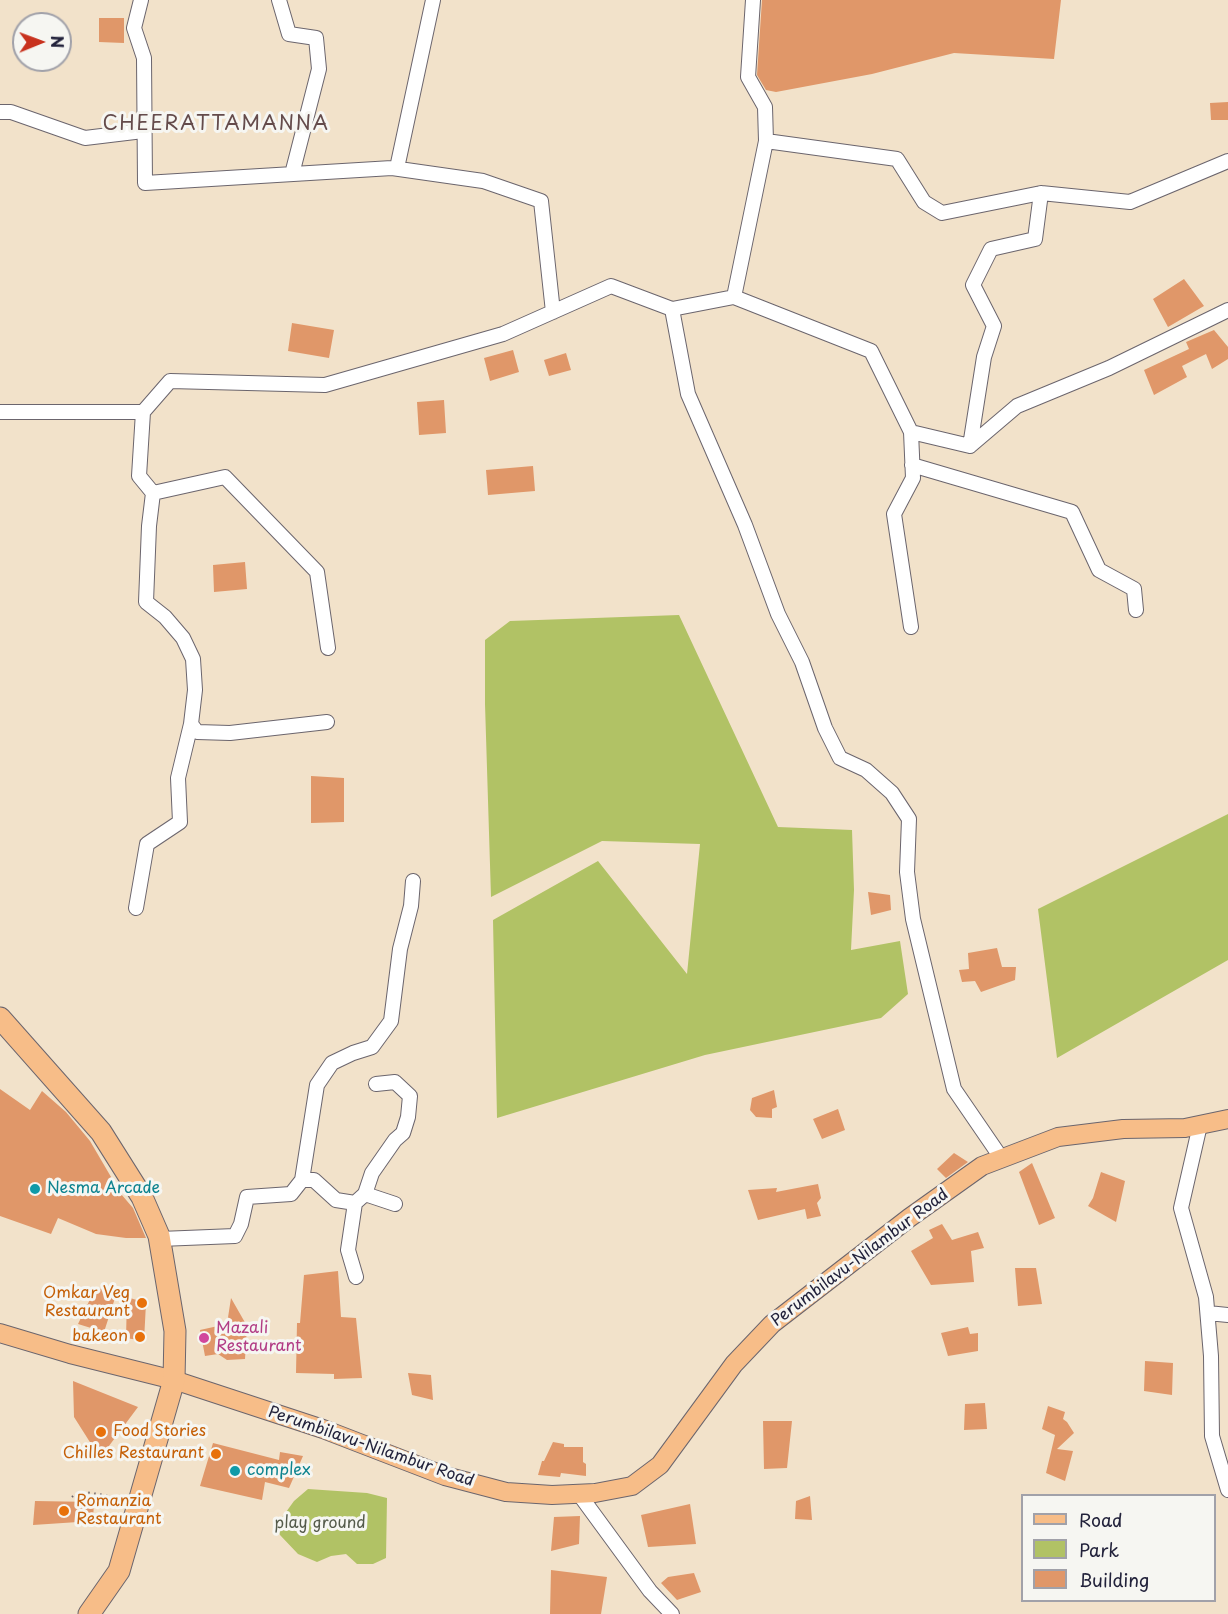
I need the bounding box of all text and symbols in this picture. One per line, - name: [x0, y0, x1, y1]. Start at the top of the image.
- north arrow: [12, 12, 72, 72]
- text: N: [46, 35, 70, 48]
- district label: CHEERATTAMANNA: [103, 112, 329, 136]
- place label: Nesma Arcade: [47, 1179, 160, 1199]
- marker: Nesma Arcade: [28, 1182, 42, 1196]
- street label: Perumbilavu-Nilambur Road: [768, 1185, 952, 1331]
- place label: Omkar Veg Restaurant: [43, 1284, 130, 1322]
- marker: Omkar Veg Restaurant: [135, 1296, 149, 1310]
- place label: Mazali Restaurant: [216, 1319, 302, 1357]
- place label: bakeon: [72, 1327, 128, 1347]
- marker: bakeon: [133, 1330, 147, 1344]
- marker: Mazali Restaurant: [197, 1331, 211, 1345]
- street label: Perumbilavu-Nilambur Road: [266, 1403, 476, 1491]
- place label: Food Stories: [113, 1422, 206, 1442]
- marker: Food Stories: [94, 1425, 108, 1439]
- place label: Chilles Restaurant: [63, 1444, 204, 1464]
- marker: Chilles Restaurant: [209, 1447, 223, 1461]
- place label: complex: [247, 1461, 311, 1481]
- marker: complex: [228, 1464, 242, 1478]
- place label: Romanzia Restaurant: [76, 1492, 162, 1530]
- legend: [1021, 1494, 1216, 1602]
- marker: Romanzia Restaurant: [57, 1504, 71, 1518]
- text: Road: [1079, 1506, 1123, 1533]
- park label: play ground: [274, 1514, 366, 1534]
- text: Park: [1079, 1536, 1119, 1563]
- text: Building: [1079, 1566, 1149, 1593]

